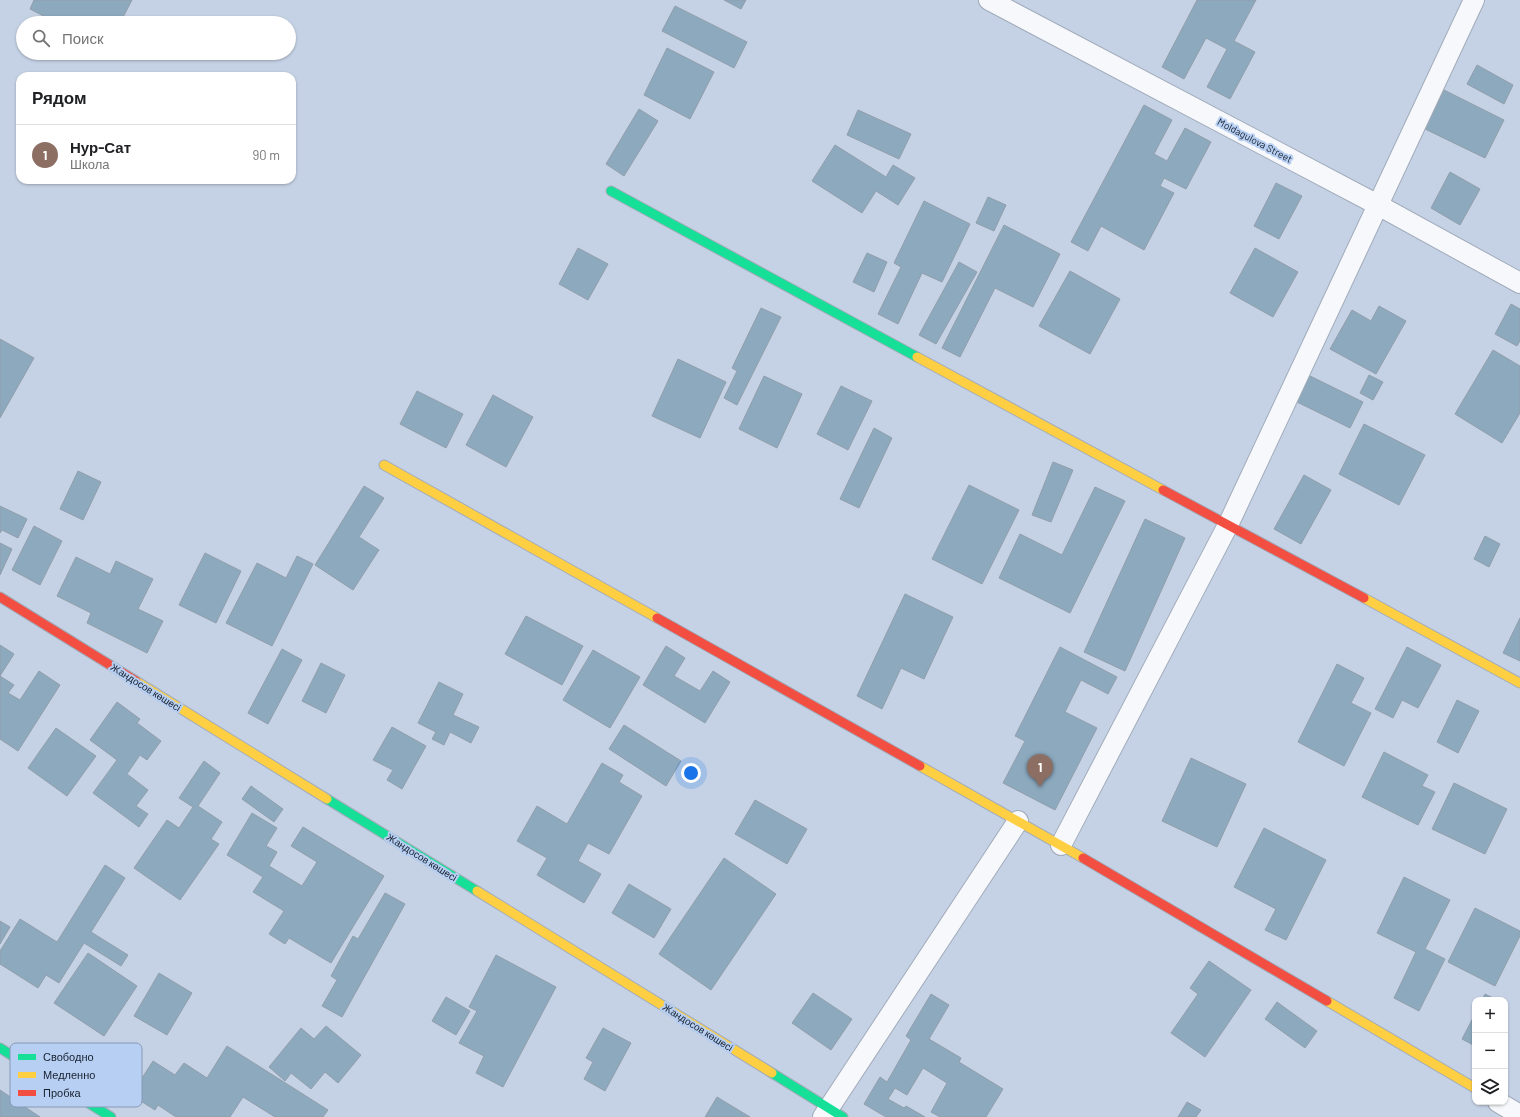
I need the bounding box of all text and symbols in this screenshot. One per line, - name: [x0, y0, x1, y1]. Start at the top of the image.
- search box: [16, 16, 296, 60]
- icon: search: [30, 27, 52, 49]
- text: Поиск: [62, 29, 104, 47]
- text: Рядом: [32, 87, 87, 107]
- street label: Moldagulova Street: [1216, 115, 1295, 165]
- text: Нур-Сат: [70, 138, 131, 156]
- text: 1: [43, 147, 47, 163]
- text: 90 m: [253, 147, 280, 163]
- text: Школа: [70, 156, 110, 172]
- street label: Жандосов көшесі: [109, 661, 183, 713]
- pin: 1: [1027, 754, 1053, 787]
- your location: [681, 763, 701, 783]
- street label: Жандосов көшесі: [385, 831, 459, 883]
- map controls: [1472, 997, 1508, 1105]
- button: +: [1472, 997, 1508, 1033]
- street label: Жандосов көшесі: [661, 1001, 735, 1053]
- button: −: [1472, 1033, 1508, 1069]
- legend: [10, 1043, 142, 1107]
- text: Свободно: [43, 1050, 94, 1063]
- text: Медленно: [43, 1068, 95, 1081]
- button: layers: [1472, 1069, 1508, 1105]
- text: Пробка: [43, 1086, 81, 1099]

